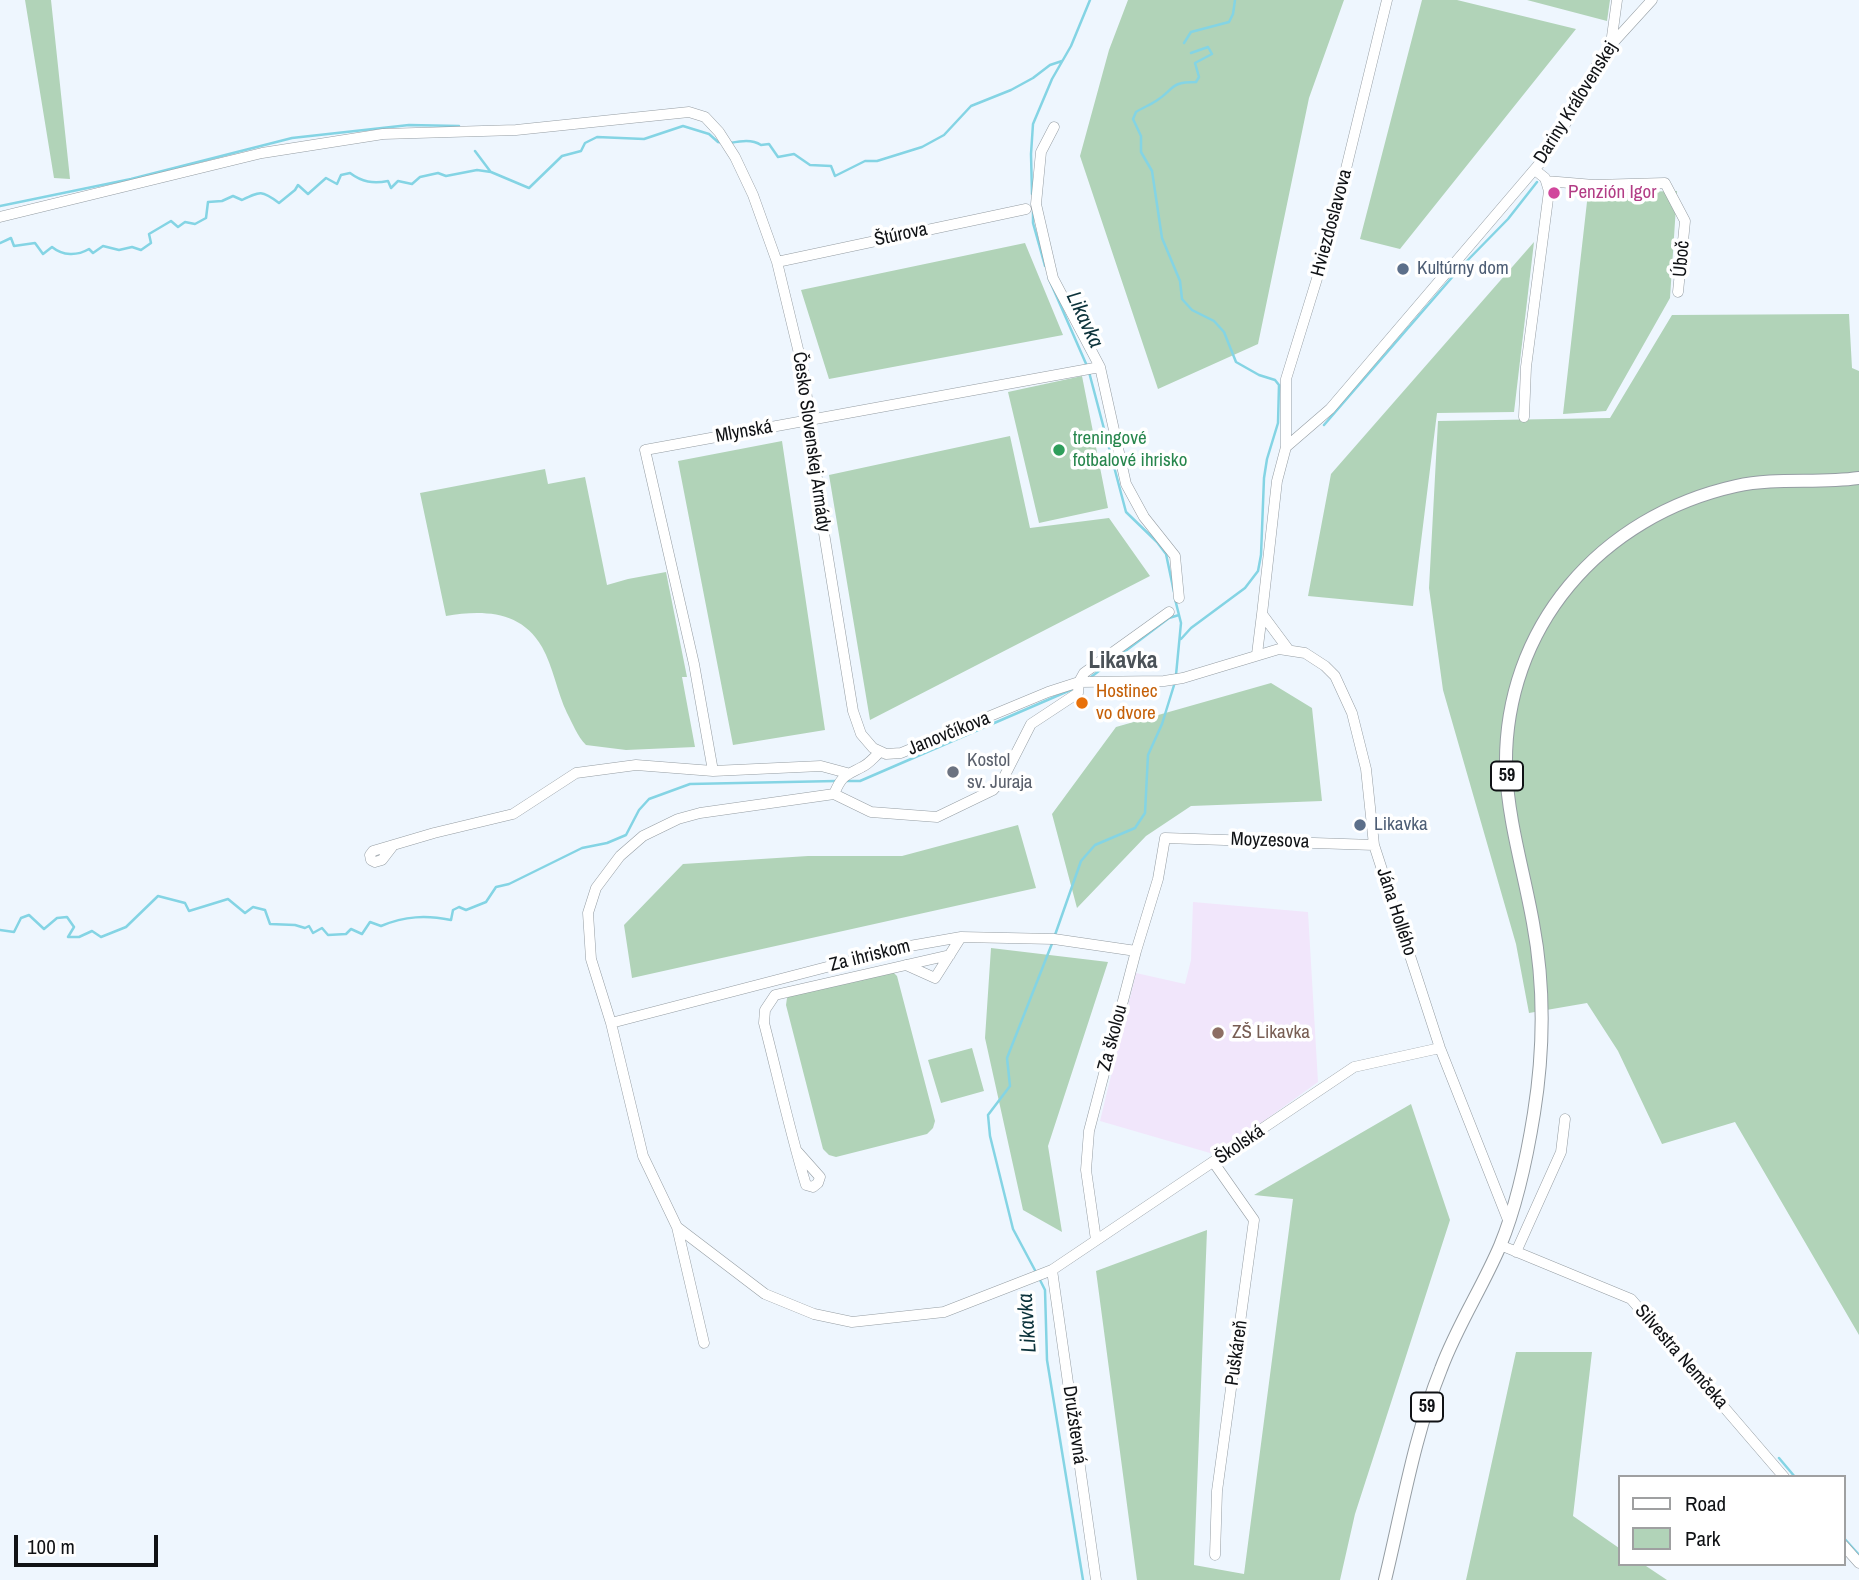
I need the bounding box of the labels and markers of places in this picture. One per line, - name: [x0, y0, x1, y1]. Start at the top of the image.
- place label: Penzión Igor: [1568, 182, 1656, 204]
- marker: Penzión Igor: [1546, 185, 1562, 201]
- place label: Kultúrny dom: [1417, 258, 1509, 280]
- marker: Kultúrny dom: [1395, 261, 1411, 277]
- place label: treningové fotbalové ihrisko: [1073, 428, 1187, 472]
- marker: treningové fotbalové ihrisko: [1051, 442, 1067, 458]
- place label: Hostinec vo dvore: [1096, 681, 1157, 725]
- marker: Hostinec vo dvore: [1074, 695, 1090, 711]
- place label: Kostol sv. Juraja: [967, 750, 1033, 794]
- marker: Kostol sv. Juraja: [945, 764, 961, 780]
- place label: Likavka: [1374, 814, 1428, 836]
- marker: Likavka: [1352, 817, 1368, 833]
- place label: ZŠ Likavka: [1232, 1022, 1310, 1044]
- marker: ZŠ Likavka: [1210, 1025, 1226, 1041]

